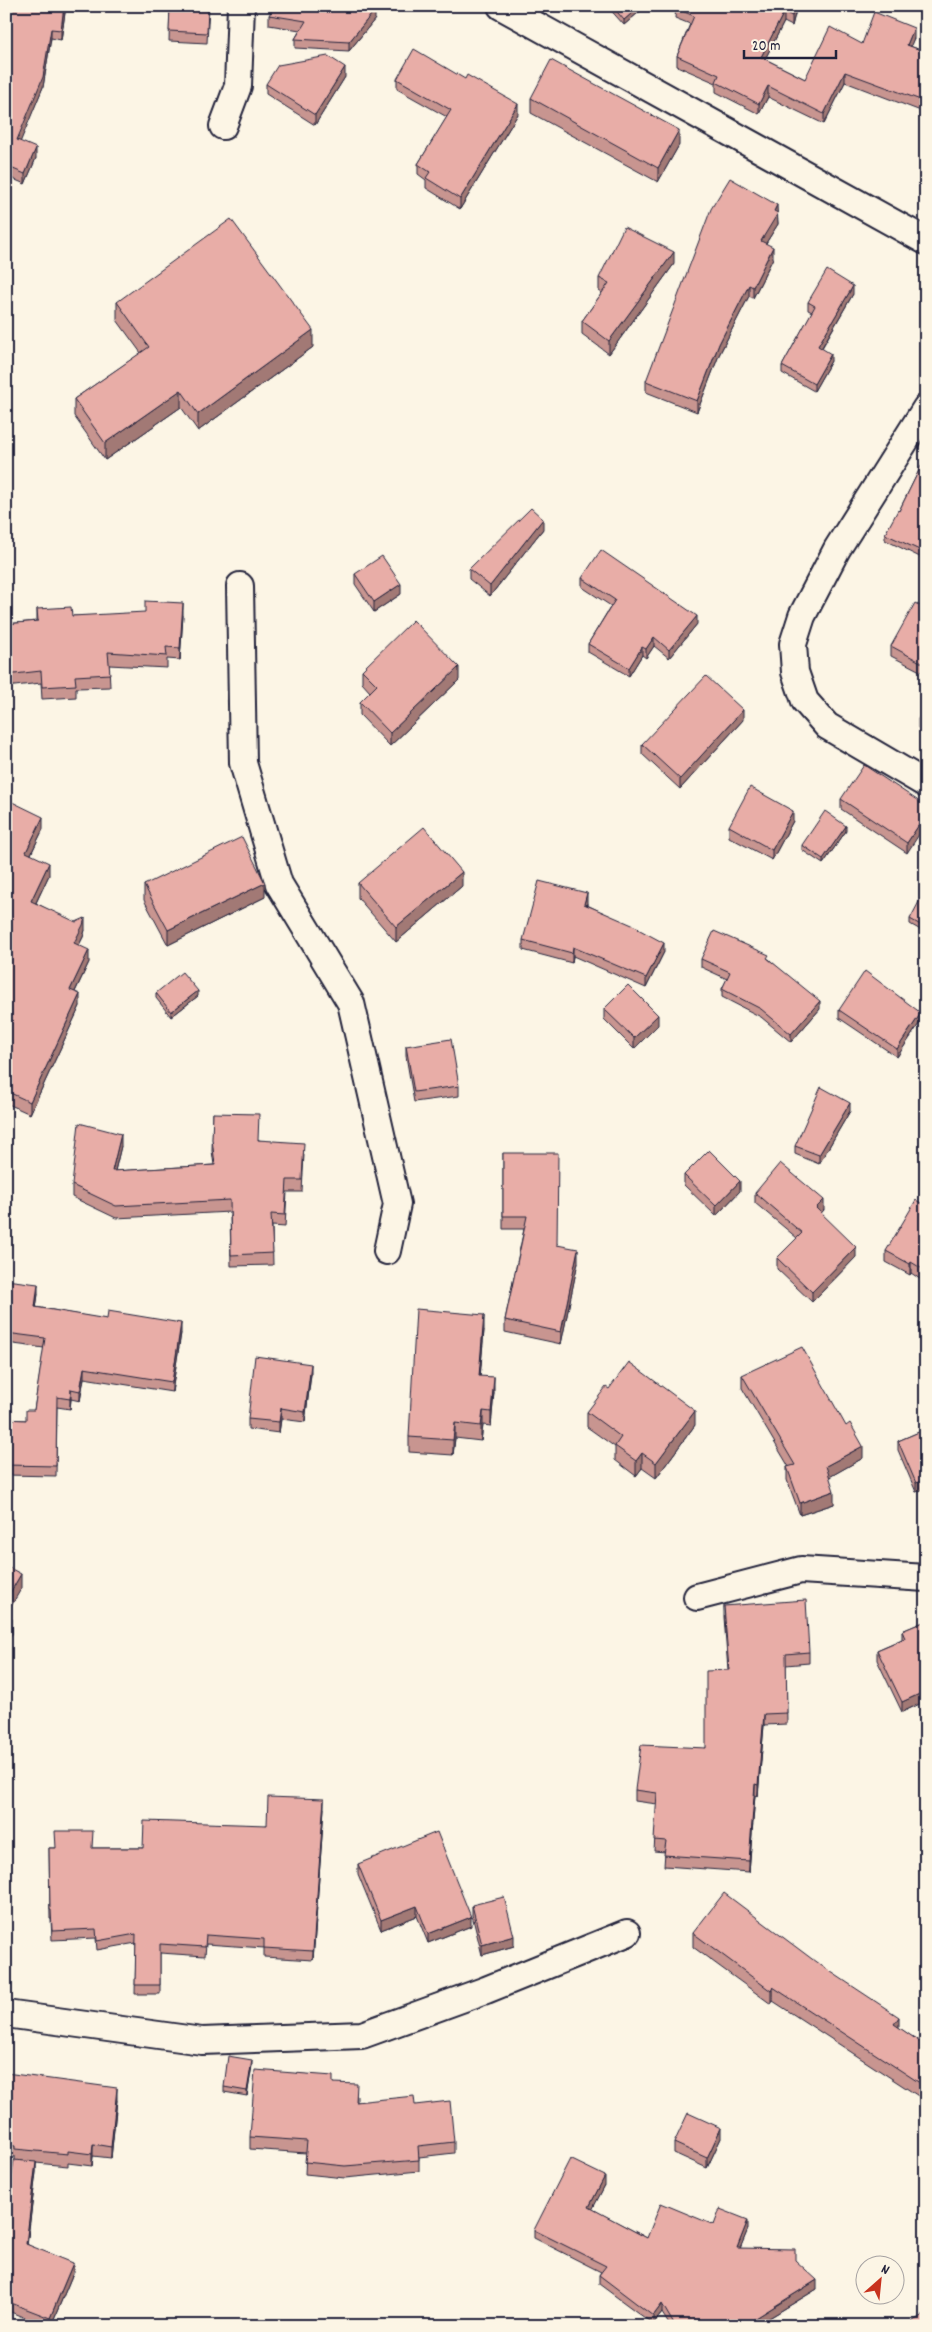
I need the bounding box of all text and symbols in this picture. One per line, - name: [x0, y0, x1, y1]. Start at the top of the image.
- scale bar: [744, 28, 837, 60]
- text: 20 m: [752, 36, 780, 58]
- north arrow: [854, 2254, 904, 2304]
- text: N: [877, 2260, 893, 2281]

